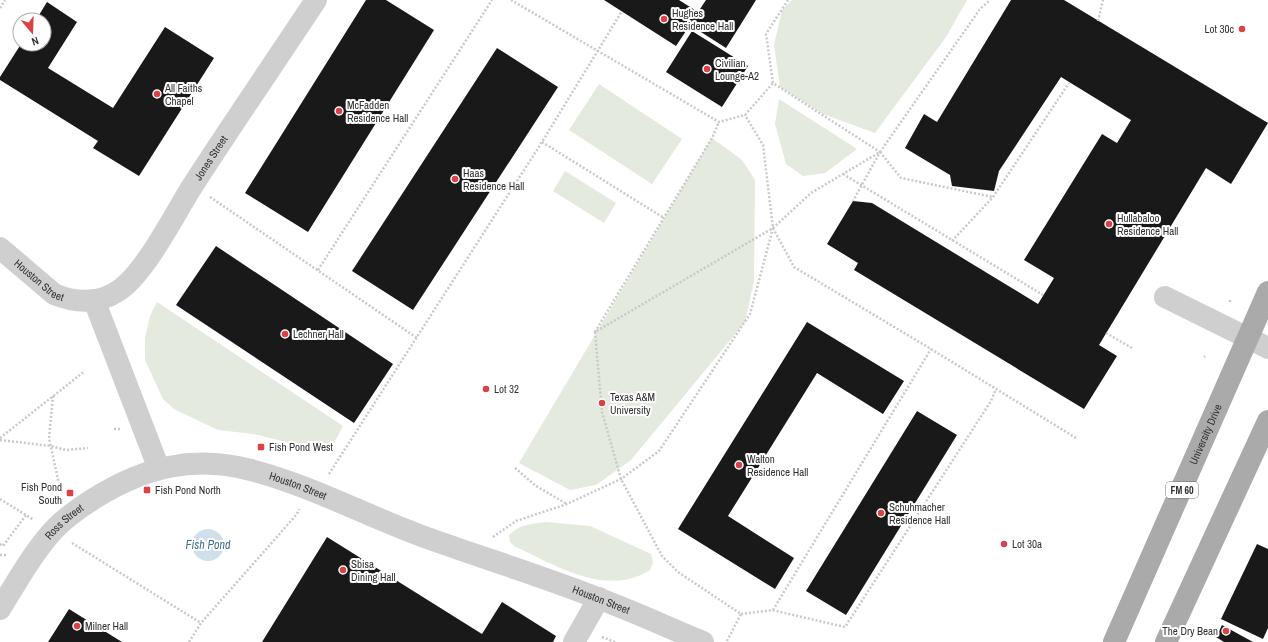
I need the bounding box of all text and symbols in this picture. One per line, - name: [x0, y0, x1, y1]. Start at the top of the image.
- place label: Hughes Residence Hall: [672, 6, 733, 33]
- north arrow: [12, 12, 52, 52]
- marker: Hughes Residence Hall: [659, 14, 669, 24]
- place label: Lot 30c: [1204, 22, 1234, 36]
- marker: Lot 30c: [1237, 24, 1247, 34]
- text: N: [30, 34, 41, 49]
- place label: Civilian Lounge-A2: [715, 56, 759, 83]
- marker: Civilian Lounge-A2: [702, 64, 712, 74]
- place label: All Faiths Chapel: [164, 81, 203, 108]
- marker: All Faiths Chapel: [152, 89, 162, 99]
- place label: McFadden Residence Hall: [347, 98, 408, 125]
- marker: McFadden Residence Hall: [334, 106, 344, 116]
- street label: Jones Street: [191, 132, 231, 183]
- place label: Haas Residence Hall: [463, 166, 524, 193]
- marker: Haas Residence Hall: [450, 174, 460, 184]
- place label: Hullabaloo Residence Hall: [1117, 211, 1178, 238]
- marker: Hullabaloo Residence Hall: [1104, 219, 1114, 229]
- street label: Houston Street: [11, 256, 66, 304]
- place label: Lechner Hall: [293, 327, 344, 341]
- marker: Lechner Hall: [280, 329, 290, 339]
- place label: Lot 32: [494, 382, 519, 396]
- marker: Lot 32: [481, 384, 491, 394]
- place label: Texas A&M University: [610, 390, 655, 417]
- marker: Texas A&M University: [597, 398, 607, 408]
- street label: University Drive: [1186, 402, 1225, 467]
- place label: Fish Pond West: [269, 440, 334, 454]
- marker: Fish Pond West: [256, 442, 266, 452]
- place label: Walton Residence Hall: [747, 452, 808, 479]
- marker: Walton Residence Hall: [734, 460, 744, 470]
- street label: Houston Street: [268, 469, 329, 503]
- place label: Fish Pond South: [21, 480, 62, 507]
- road number: FM 60: [1166, 482, 1198, 498]
- place label: Fish Pond North: [155, 483, 221, 497]
- marker: Fish Pond North: [142, 485, 152, 495]
- marker: Fish Pond South: [65, 488, 75, 498]
- street label: Ross Street: [42, 500, 86, 542]
- place label: Schuhmacher Residence Hall: [889, 500, 950, 527]
- marker: Schuhmacher Residence Hall: [876, 508, 886, 518]
- water label: Fish Pond: [186, 537, 231, 553]
- place label: Lot 30a: [1012, 537, 1042, 551]
- marker: Lot 30a: [999, 539, 1009, 549]
- place label: Sbisa Dining Hall: [351, 557, 396, 584]
- marker: Sbisa Dining Hall: [338, 565, 348, 575]
- street label: Houston Street: [571, 582, 632, 617]
- place label: Milner Hall: [85, 619, 128, 633]
- marker: Milner Hall: [72, 621, 82, 631]
- place label: The Dry Bean: [1162, 624, 1218, 638]
- marker: The Dry Bean: [1221, 626, 1231, 636]

